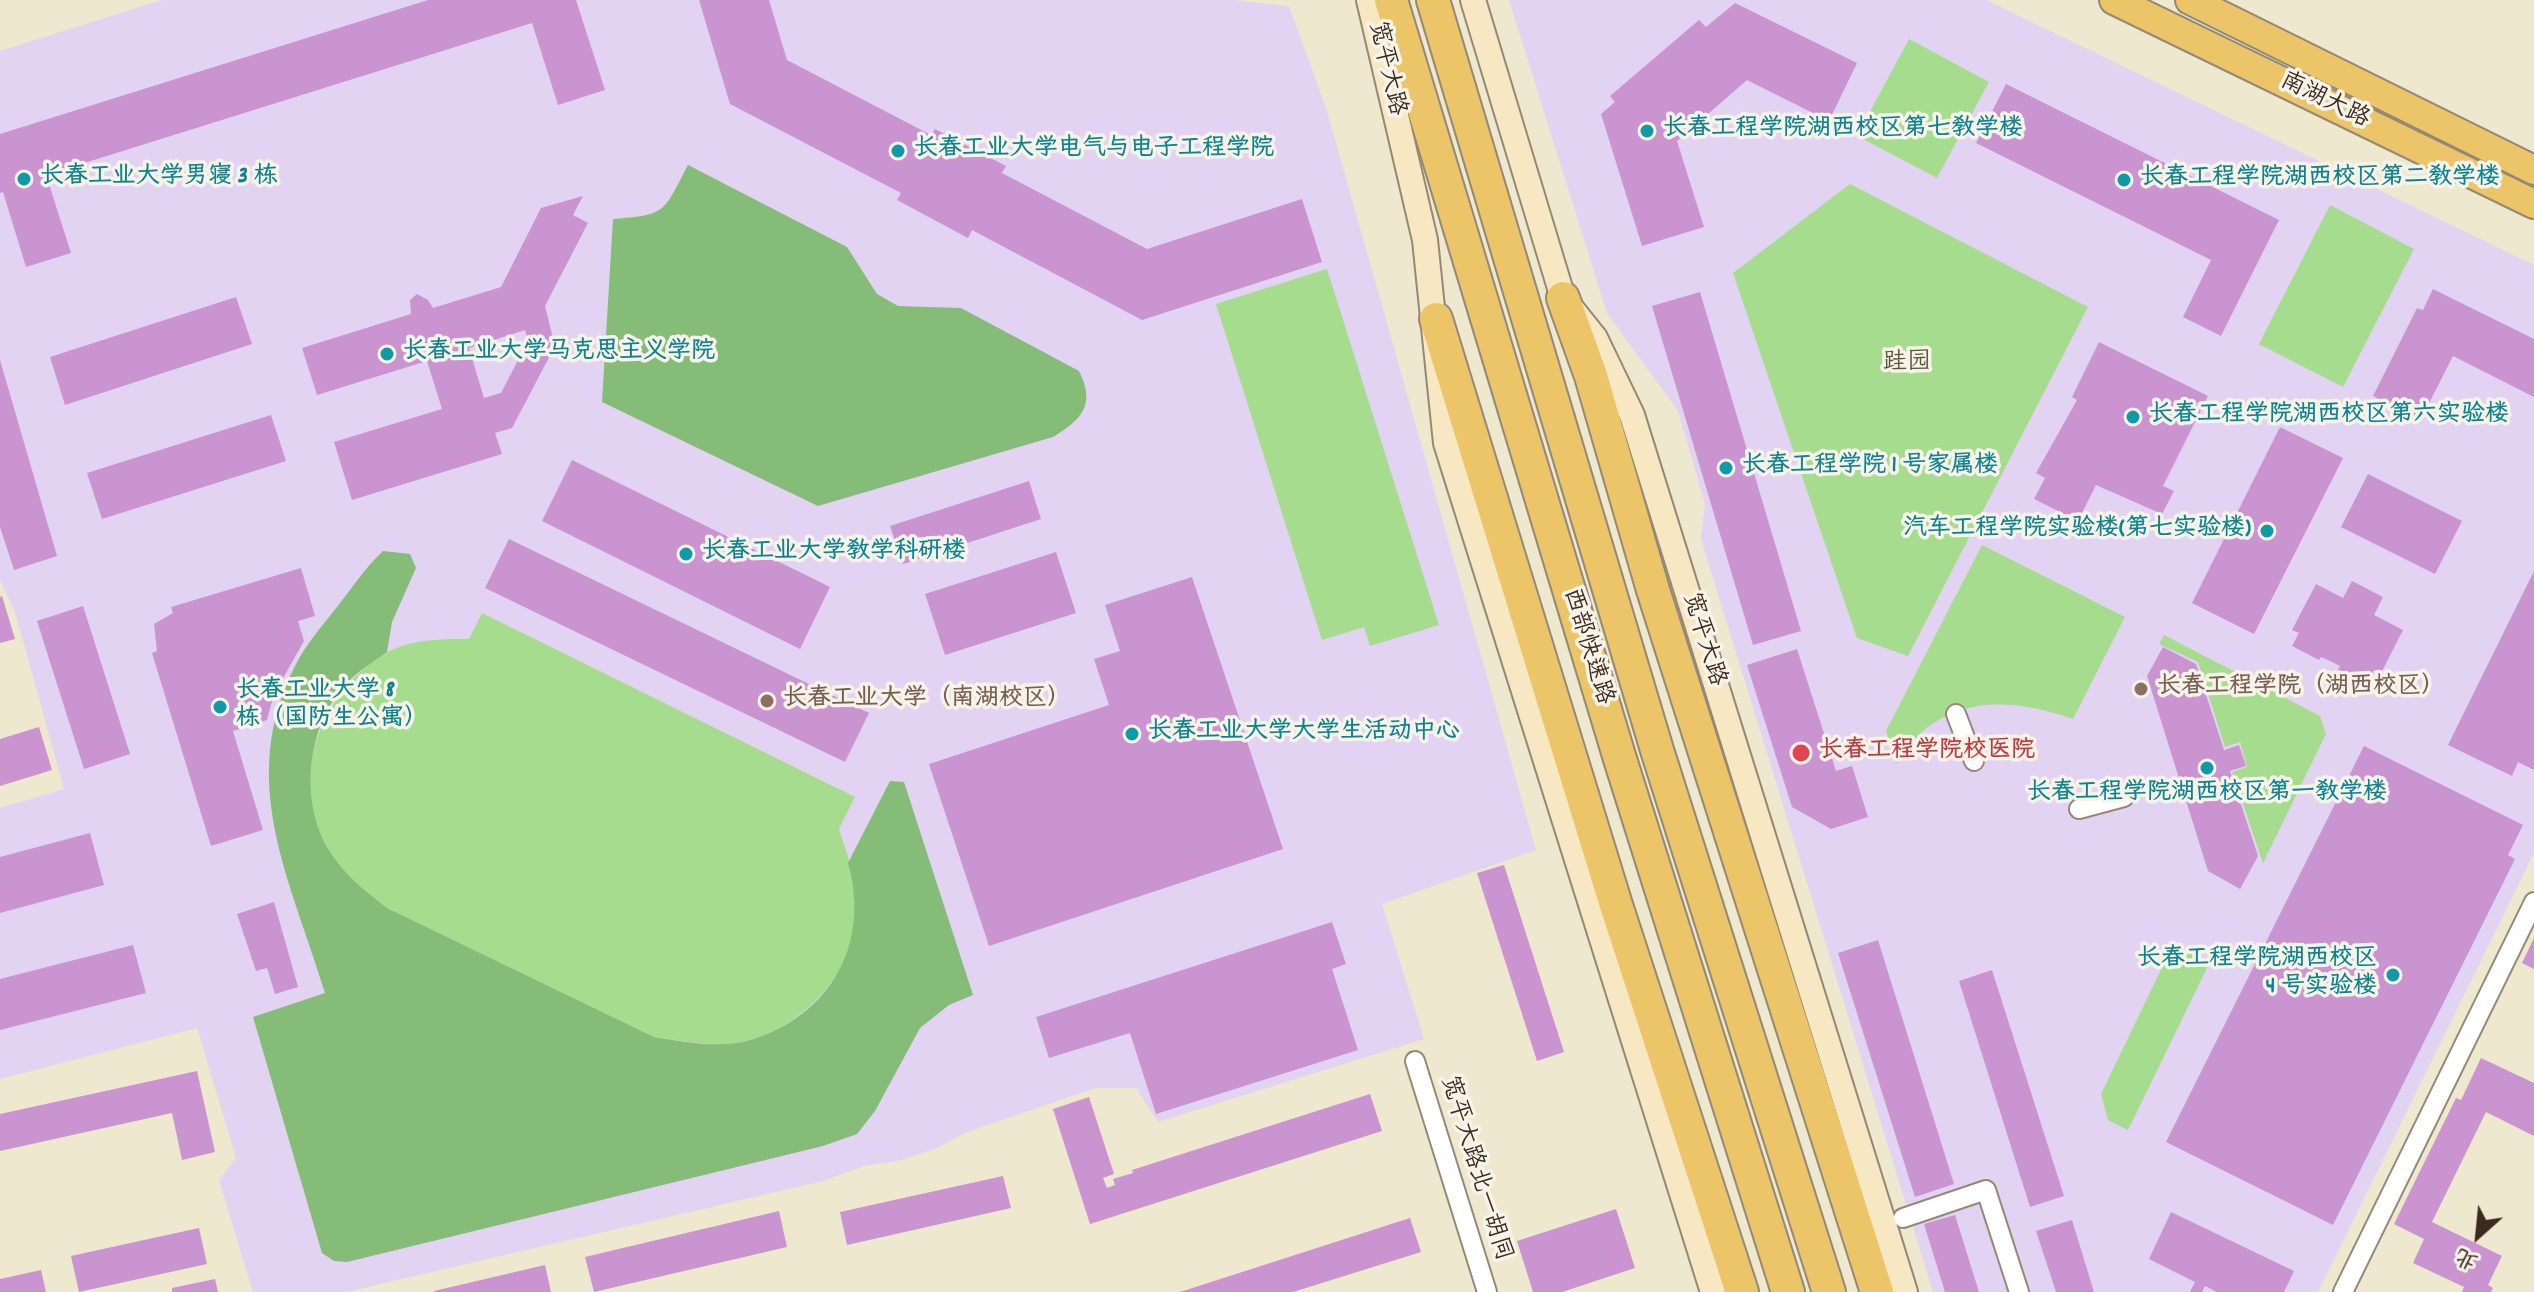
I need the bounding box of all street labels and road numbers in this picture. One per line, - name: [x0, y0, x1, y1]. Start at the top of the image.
- street label: 宽平大路: [1360, 19, 1410, 119]
- street label: 南湖大路: [2275, 68, 2373, 136]
- street label: 西部快速路: [1555, 585, 1617, 709]
- street label: 宽平大路: [1674, 590, 1730, 690]
- street label: 宽平大路北一胡同: [1432, 1073, 1516, 1265]

